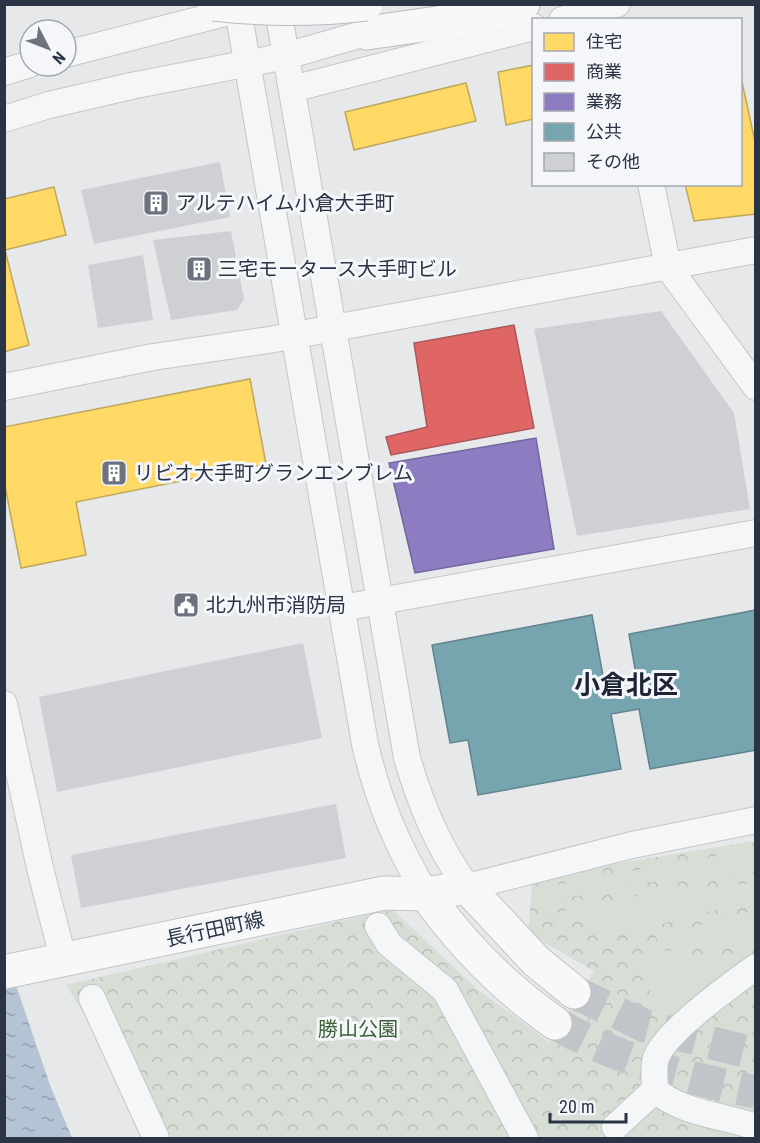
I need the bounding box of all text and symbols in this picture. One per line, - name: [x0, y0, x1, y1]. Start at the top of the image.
- north arrow: [18, 18, 78, 78]
- legend: [532, 18, 742, 186]
- text: 住宅: [586, 31, 622, 52]
- text: N: [48, 48, 69, 68]
- text: 商業: [586, 61, 622, 82]
- text: 業務: [586, 91, 622, 112]
- text: 公共: [586, 121, 622, 142]
- text: その他: [586, 151, 640, 172]
- building icon: アルテハイム小倉大手町: [141, 188, 171, 218]
- place label: アルテハイム小倉大手町: [176, 191, 395, 215]
- building icon: 三宅モータース大手町ビル: [184, 254, 214, 284]
- place label: 三宅モータース大手町ビル: [218, 257, 457, 281]
- building icon: リビオ大手町グランエンブレム: [99, 458, 129, 488]
- place label: リビオ大手町グランエンブレム: [134, 461, 413, 485]
- public building icon: 北九州市消防局: [171, 590, 201, 620]
- place label: 北九州市消防局: [206, 593, 346, 617]
- district label: 小倉北区: [574, 670, 678, 700]
- street label: 長行田町線: [164, 907, 266, 951]
- park label: 勝山公園: [318, 1017, 398, 1041]
- scale bar: [550, 1086, 626, 1124]
- text: 20 m: [559, 1096, 594, 1117]

